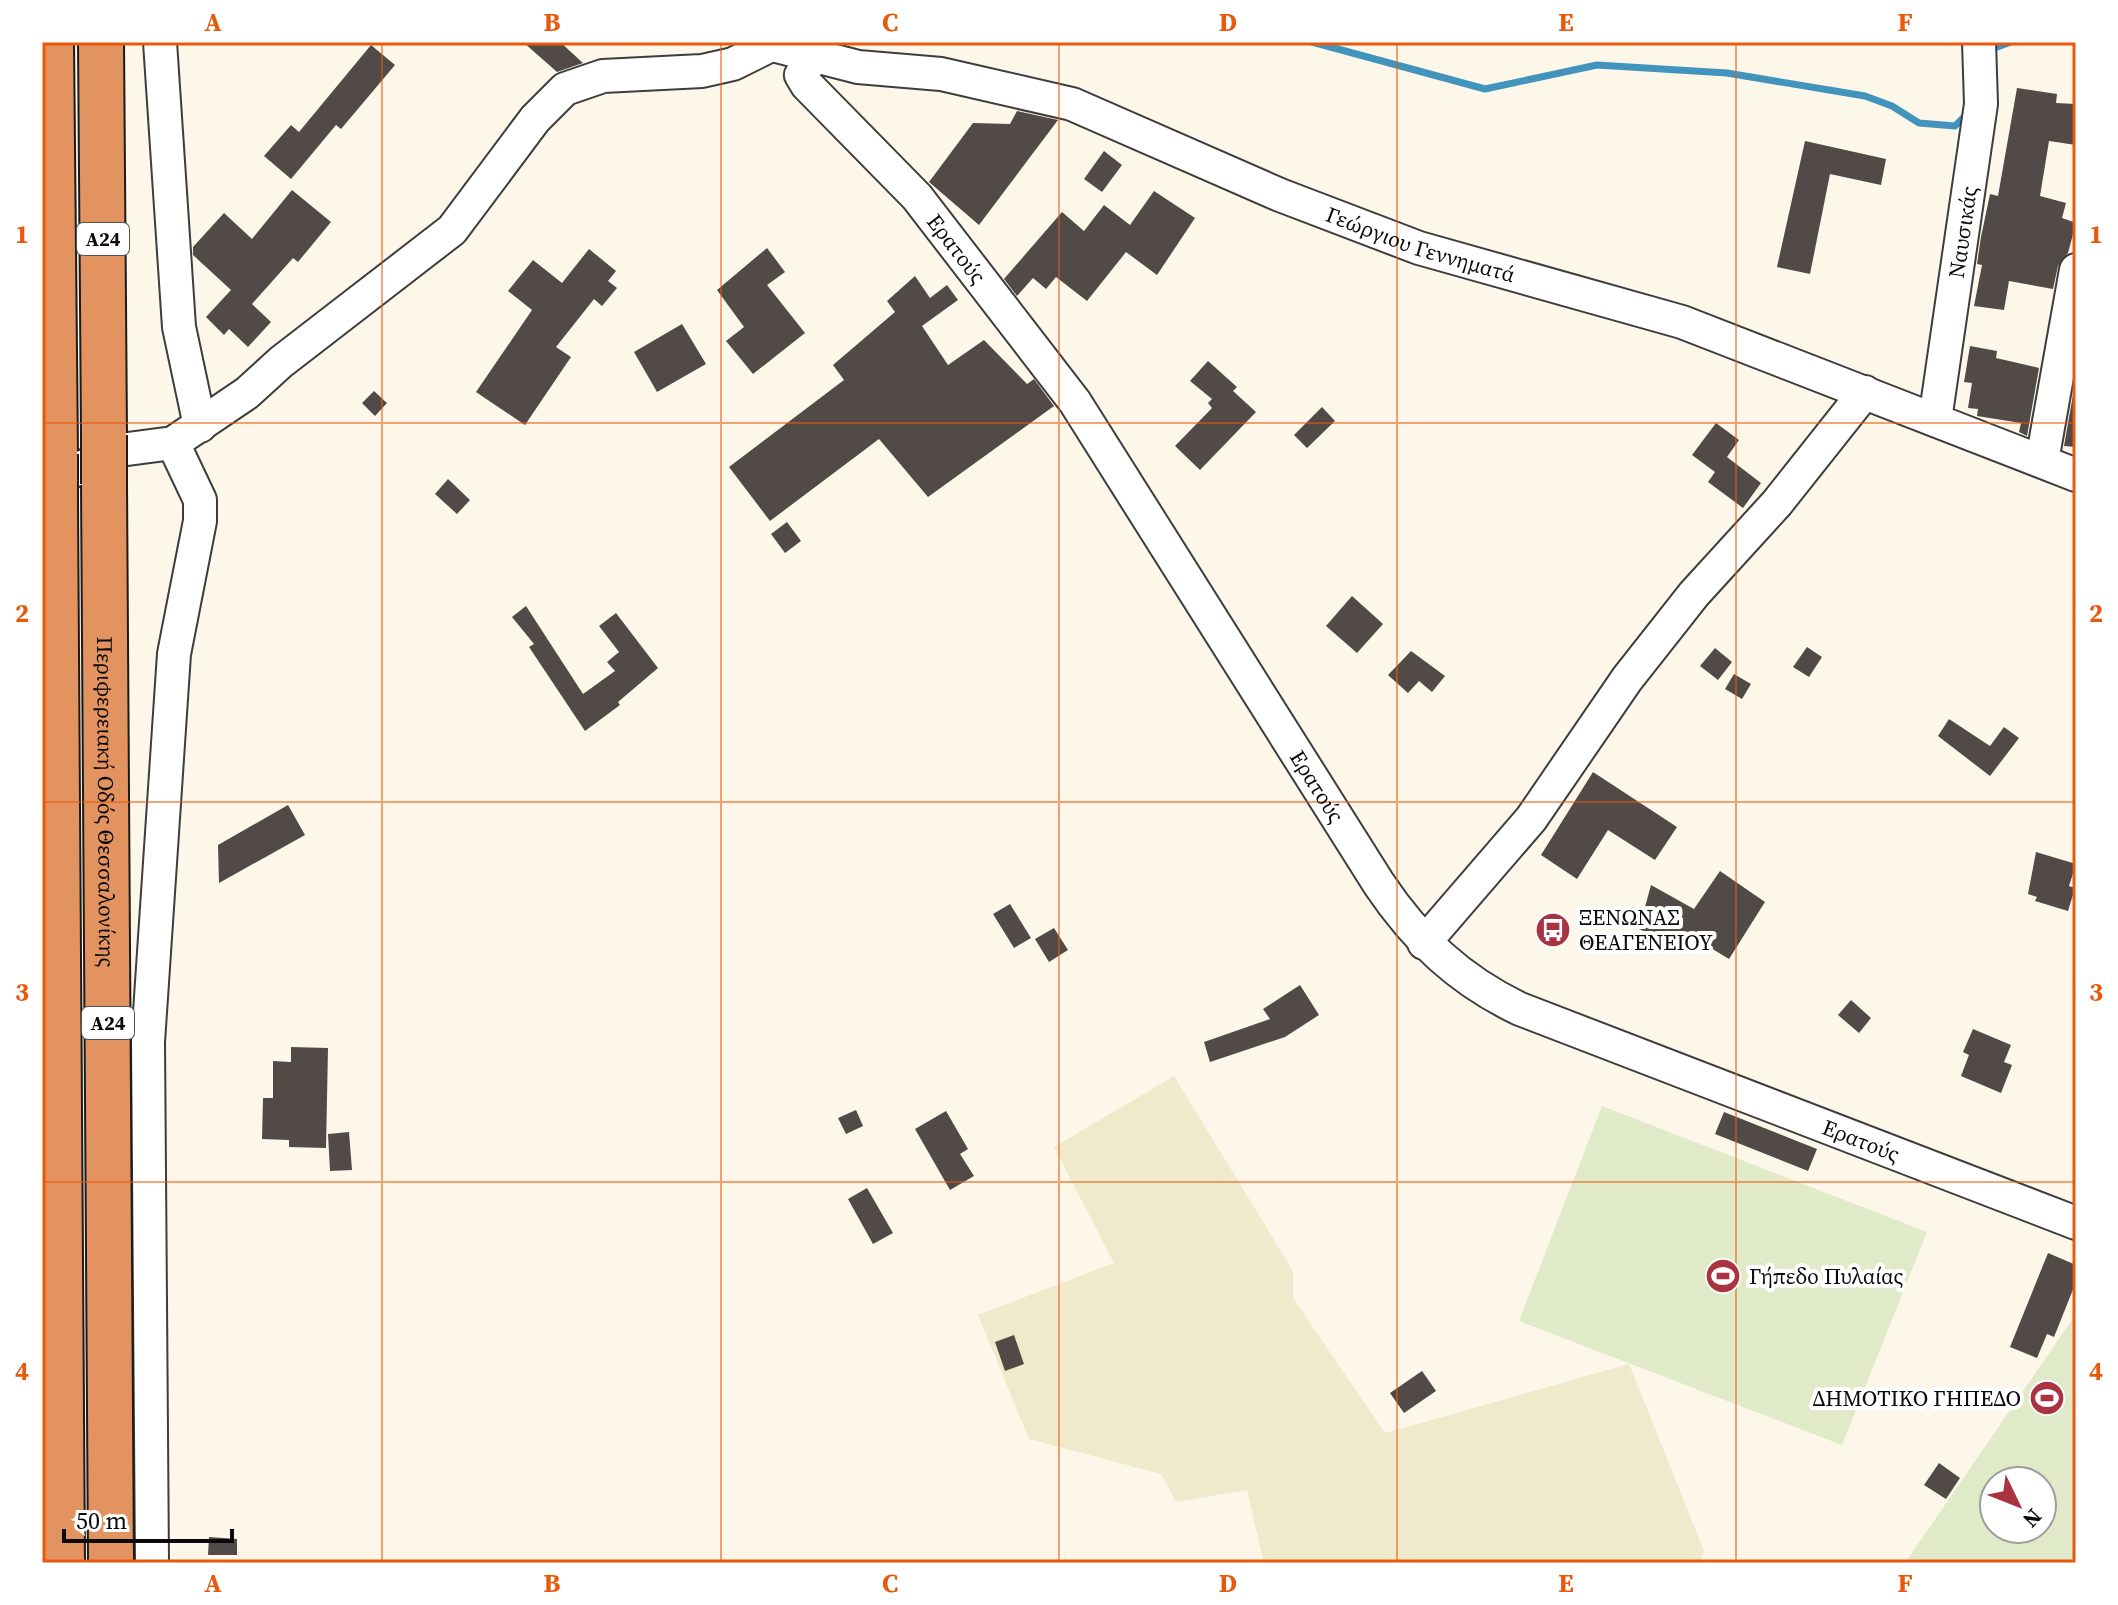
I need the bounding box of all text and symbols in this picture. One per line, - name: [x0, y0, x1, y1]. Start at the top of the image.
- text: A: [204, 4, 222, 40]
- text: B: [544, 4, 561, 40]
- text: C: [882, 4, 898, 40]
- text: D: [1219, 4, 1237, 40]
- text: E: [1558, 4, 1574, 40]
- text: F: [1897, 4, 1913, 40]
- street label: Ναυσικάς: [1941, 184, 1984, 280]
- street label: Γεώργιου Γεννηματά: [1322, 199, 1519, 289]
- street label: Ερατούς: [920, 207, 993, 290]
- text: 1: [15, 216, 29, 252]
- text: 1: [2089, 216, 2103, 252]
- road number: Α24: [77, 223, 129, 255]
- text: 2: [15, 595, 29, 631]
- text: 2: [2089, 595, 2103, 631]
- street label: Περιφερειακή Οδός Θεσσαλονίκης: [90, 636, 122, 968]
- street label: Ερατούς: [1283, 744, 1352, 828]
- place label: ΞΕΝΩΝΑΣ ΘΕΑΓΕΝΕΙΟΥ: [1579, 902, 1713, 957]
- bus stop icon: ΞΕΝΩΝΑΣ ΘΕΑΓΕΝΕΙΟΥ: [1534, 911, 1572, 949]
- text: 3: [15, 974, 29, 1010]
- text: 3: [2089, 974, 2103, 1010]
- road number: Α24: [82, 1007, 134, 1039]
- street label: Ερατούς: [1818, 1112, 1904, 1169]
- sports icon: Γήπεδο Πυλαίας: [1704, 1257, 1742, 1295]
- place label: Γήπεδο Πυλαίας: [1749, 1261, 1904, 1291]
- text: 4: [15, 1353, 29, 1389]
- text: 4: [2089, 1353, 2103, 1389]
- sports icon: ΔΗΜΟΤΙΚΟ ΓΗΠΕΔΟ: [2028, 1379, 2066, 1417]
- place label: ΔΗΜΟΤΙΚΟ ΓΗΠΕΔΟ: [1812, 1383, 2021, 1413]
- north arrow: [1978, 1465, 2058, 1545]
- scale bar: [64, 1493, 232, 1543]
- text: N: [2016, 1503, 2049, 1535]
- text: 50 m: [76, 1504, 127, 1537]
- text: A: [204, 1565, 222, 1601]
- text: B: [544, 1565, 561, 1601]
- text: C: [882, 1565, 898, 1601]
- text: D: [1219, 1565, 1237, 1601]
- text: E: [1558, 1565, 1574, 1601]
- text: F: [1897, 1565, 1913, 1601]

